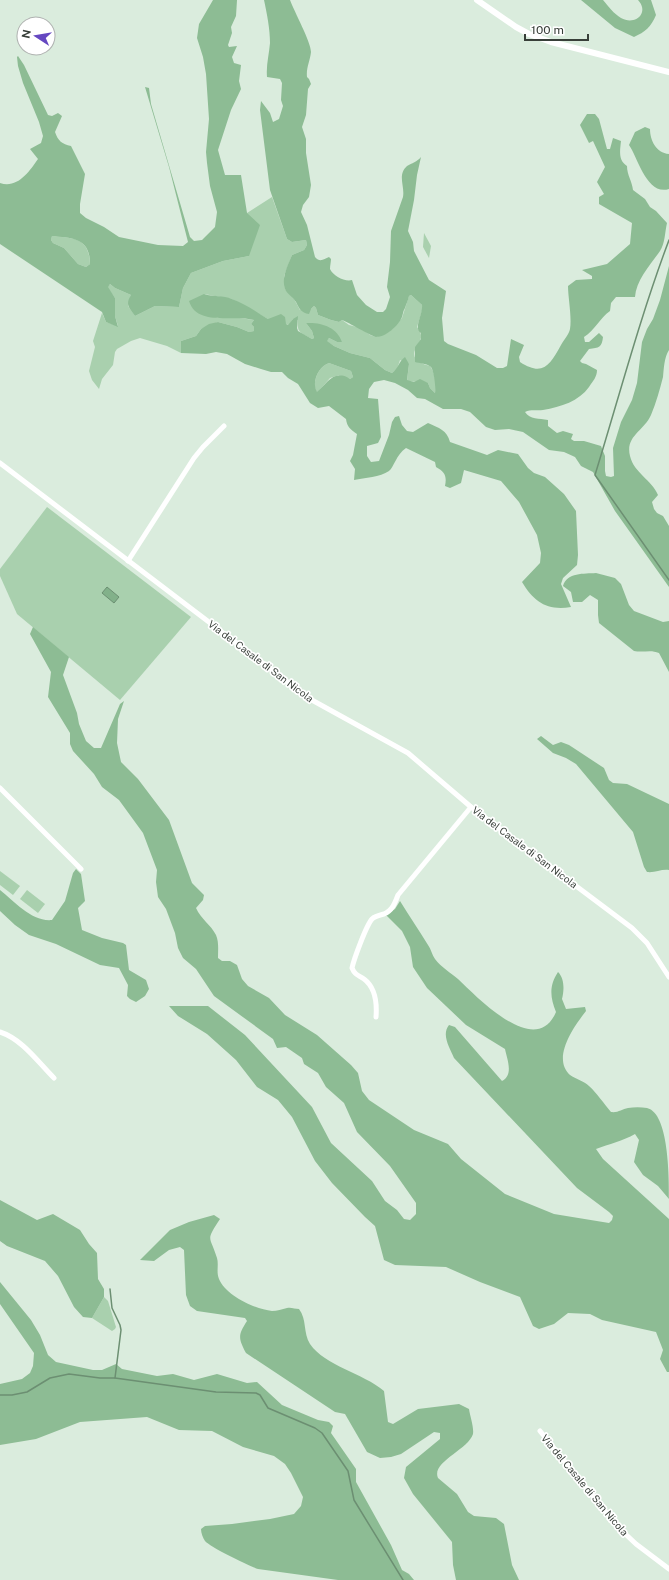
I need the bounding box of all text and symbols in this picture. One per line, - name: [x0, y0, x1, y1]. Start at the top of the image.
- north arrow: [16, 16, 56, 56]
- scale bar: [525, 16, 588, 42]
- text: 100 m: [531, 23, 564, 37]
- text: N: [19, 28, 33, 39]
- street label: Via del Casale di San Nicola: [206, 618, 316, 704]
- street label: Via del Casale di San Nicola: [470, 804, 580, 890]
- street label: Via del Casale di San Nicola: [539, 1432, 631, 1538]

